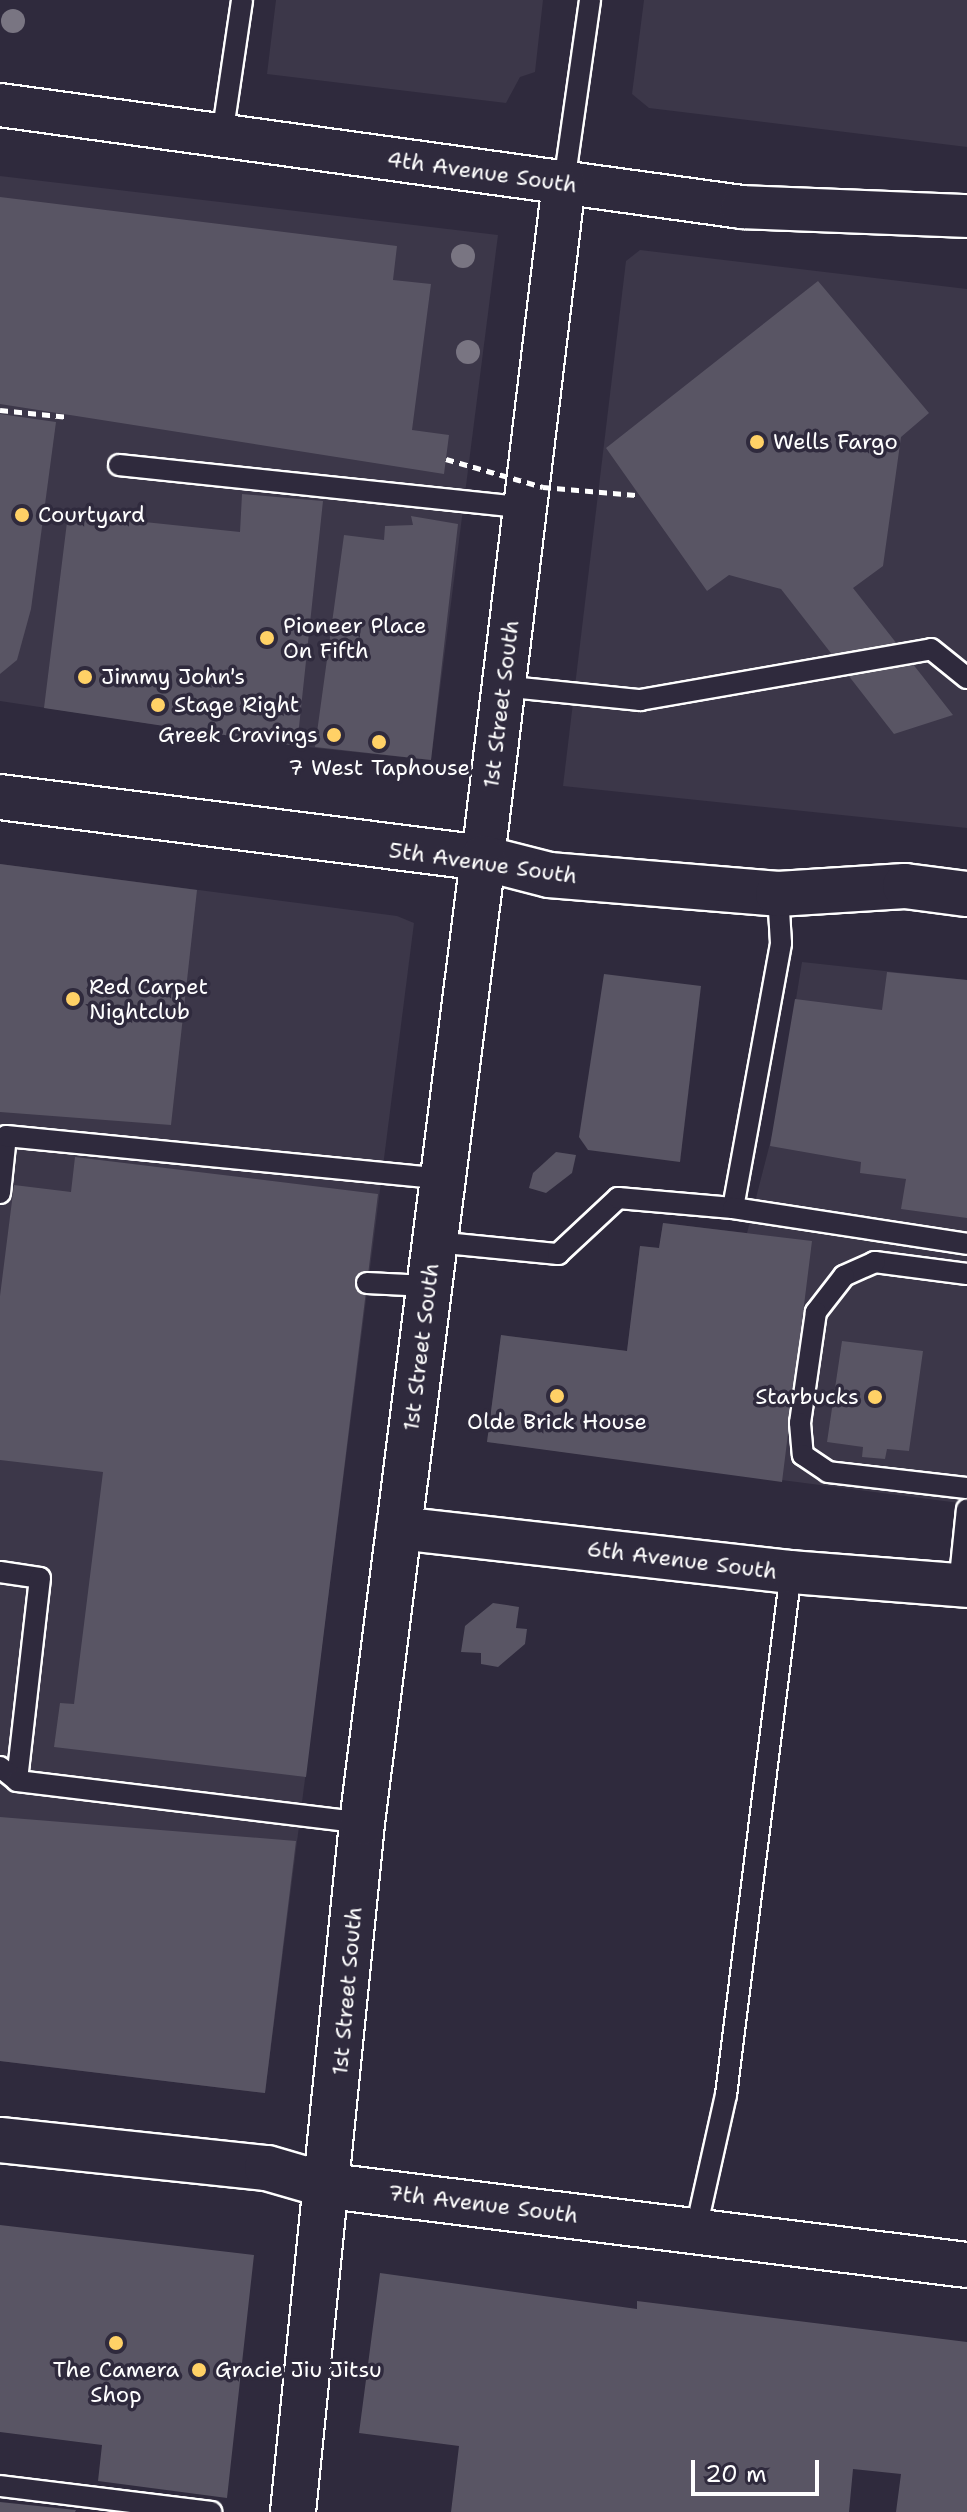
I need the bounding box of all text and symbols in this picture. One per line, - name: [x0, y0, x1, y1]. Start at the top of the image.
- street label: 4th Avenue South: [385, 146, 579, 198]
- place label: Wells Fargo: [773, 429, 898, 455]
- marker: Wells Fargo: [748, 433, 766, 451]
- place label: Courtyard: [38, 502, 145, 528]
- marker: Courtyard: [13, 506, 31, 524]
- place label: Pioneer Place On Fifth: [283, 612, 426, 664]
- street label: 1st Street South: [478, 619, 524, 789]
- marker: Pioneer Place On Fifth: [258, 629, 276, 647]
- place label: Jimmy John's: [101, 664, 245, 690]
- marker: Jimmy John's: [76, 668, 94, 686]
- place label: Stage Right: [174, 692, 299, 718]
- marker: Stage Right: [149, 696, 167, 714]
- place label: Greek Cravings: [158, 722, 318, 748]
- marker: Greek Cravings: [325, 726, 343, 744]
- marker: 7 West Taphouse: [370, 733, 388, 751]
- place label: 7 West Taphouse: [288, 755, 470, 781]
- street label: 5th Avenue South: [387, 837, 579, 889]
- place label: Red Carpet Nightclub: [89, 973, 208, 1024]
- marker: Red Carpet Nightclub: [64, 990, 82, 1008]
- street label: 1st Street South: [398, 1262, 444, 1432]
- place label: Starbucks: [755, 1384, 859, 1410]
- marker: Olde Brick House: [548, 1387, 566, 1405]
- marker: Starbucks: [866, 1388, 884, 1406]
- place label: Olde Brick House: [467, 1409, 647, 1435]
- street label: 6th Avenue South: [585, 1535, 779, 1585]
- street label: 1st Street South: [326, 1906, 368, 2076]
- street label: 7th Avenue South: [386, 2179, 580, 2229]
- marker: The Camera Shop: [107, 2334, 125, 2352]
- place label: The Camera Shop: [53, 2356, 179, 2408]
- place label: Gracie Jiu Jitsu: [215, 2357, 382, 2383]
- marker: Gracie Jiu Jitsu: [190, 2361, 208, 2379]
- scale bar: [695, 2444, 823, 2494]
- text: 20 m: [705, 2458, 767, 2490]

